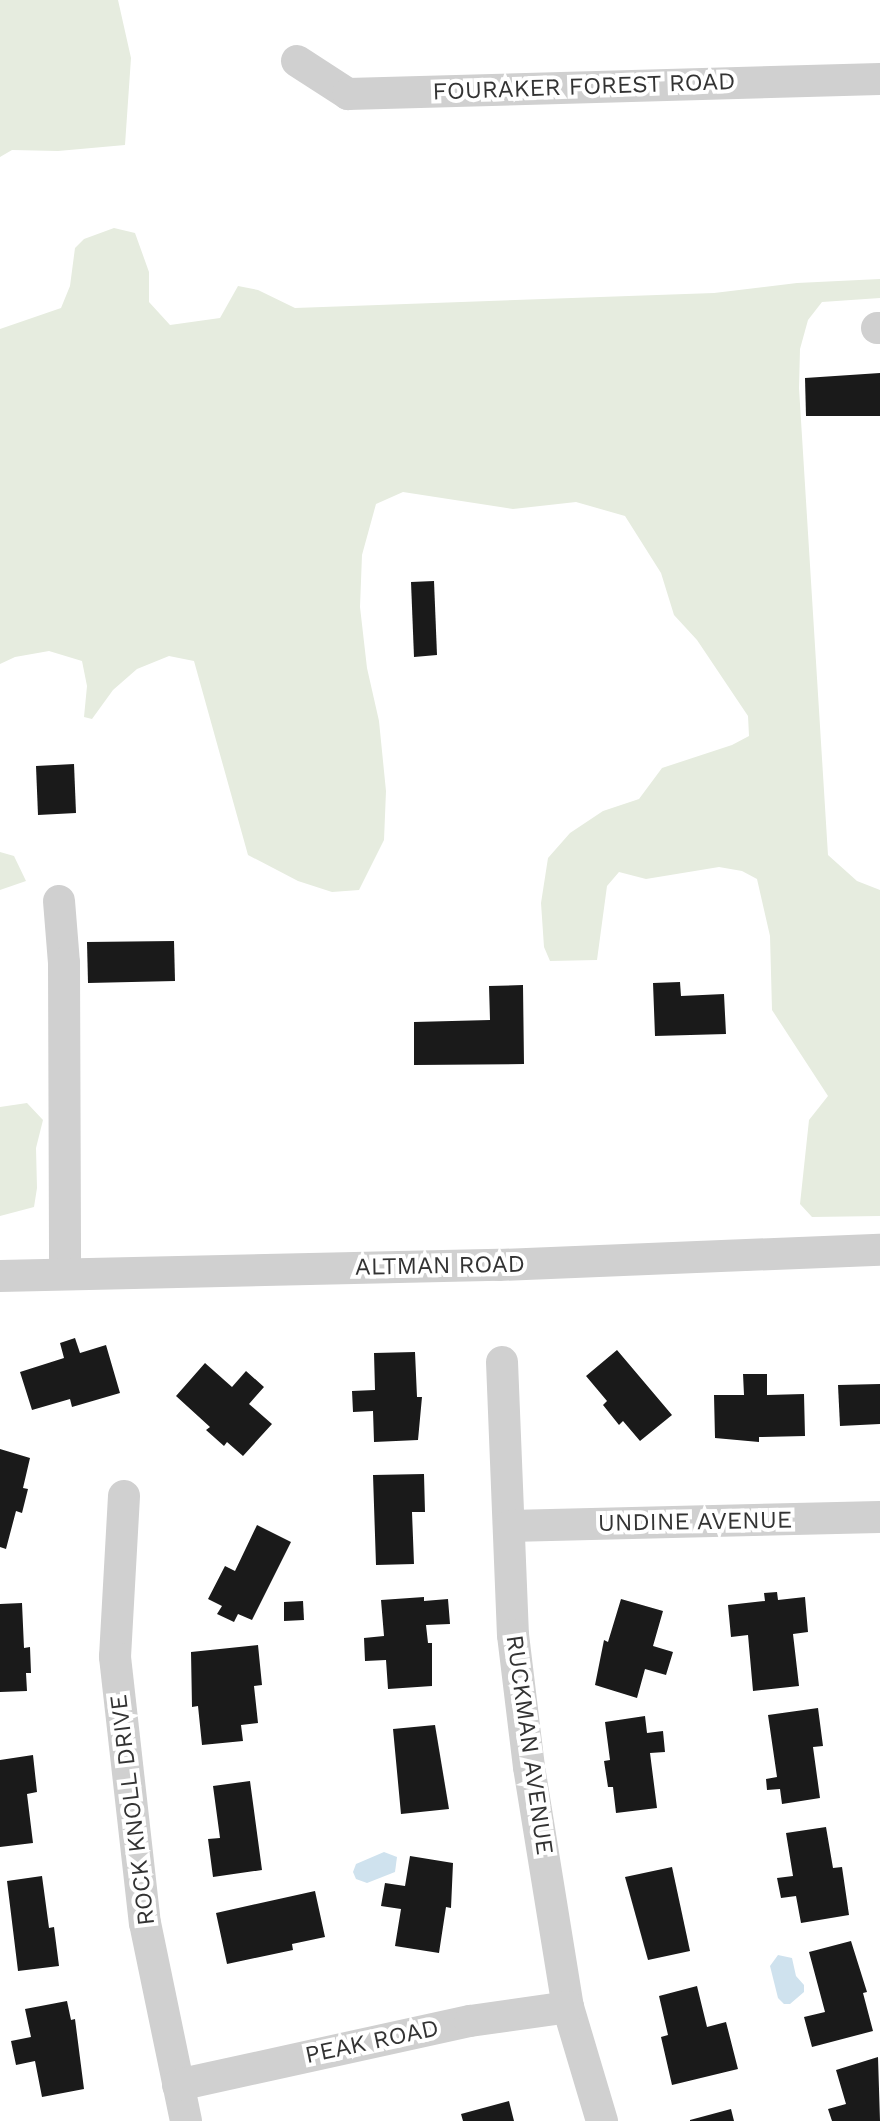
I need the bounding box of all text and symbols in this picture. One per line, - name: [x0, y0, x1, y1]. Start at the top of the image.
- street label: FOURAKER FOREST ROAD: [432, 67, 736, 107]
- street label: ALTMAN ROAD: [355, 1250, 525, 1282]
- street label: UNDINE AVENUE: [597, 1506, 793, 1538]
- street label: RUCKMAN AVENUE: [499, 1633, 559, 1857]
- street label: ROCK KNOLL DRIVE: [104, 1692, 162, 1928]
- street label: PEAK ROAD: [302, 2014, 442, 2070]

